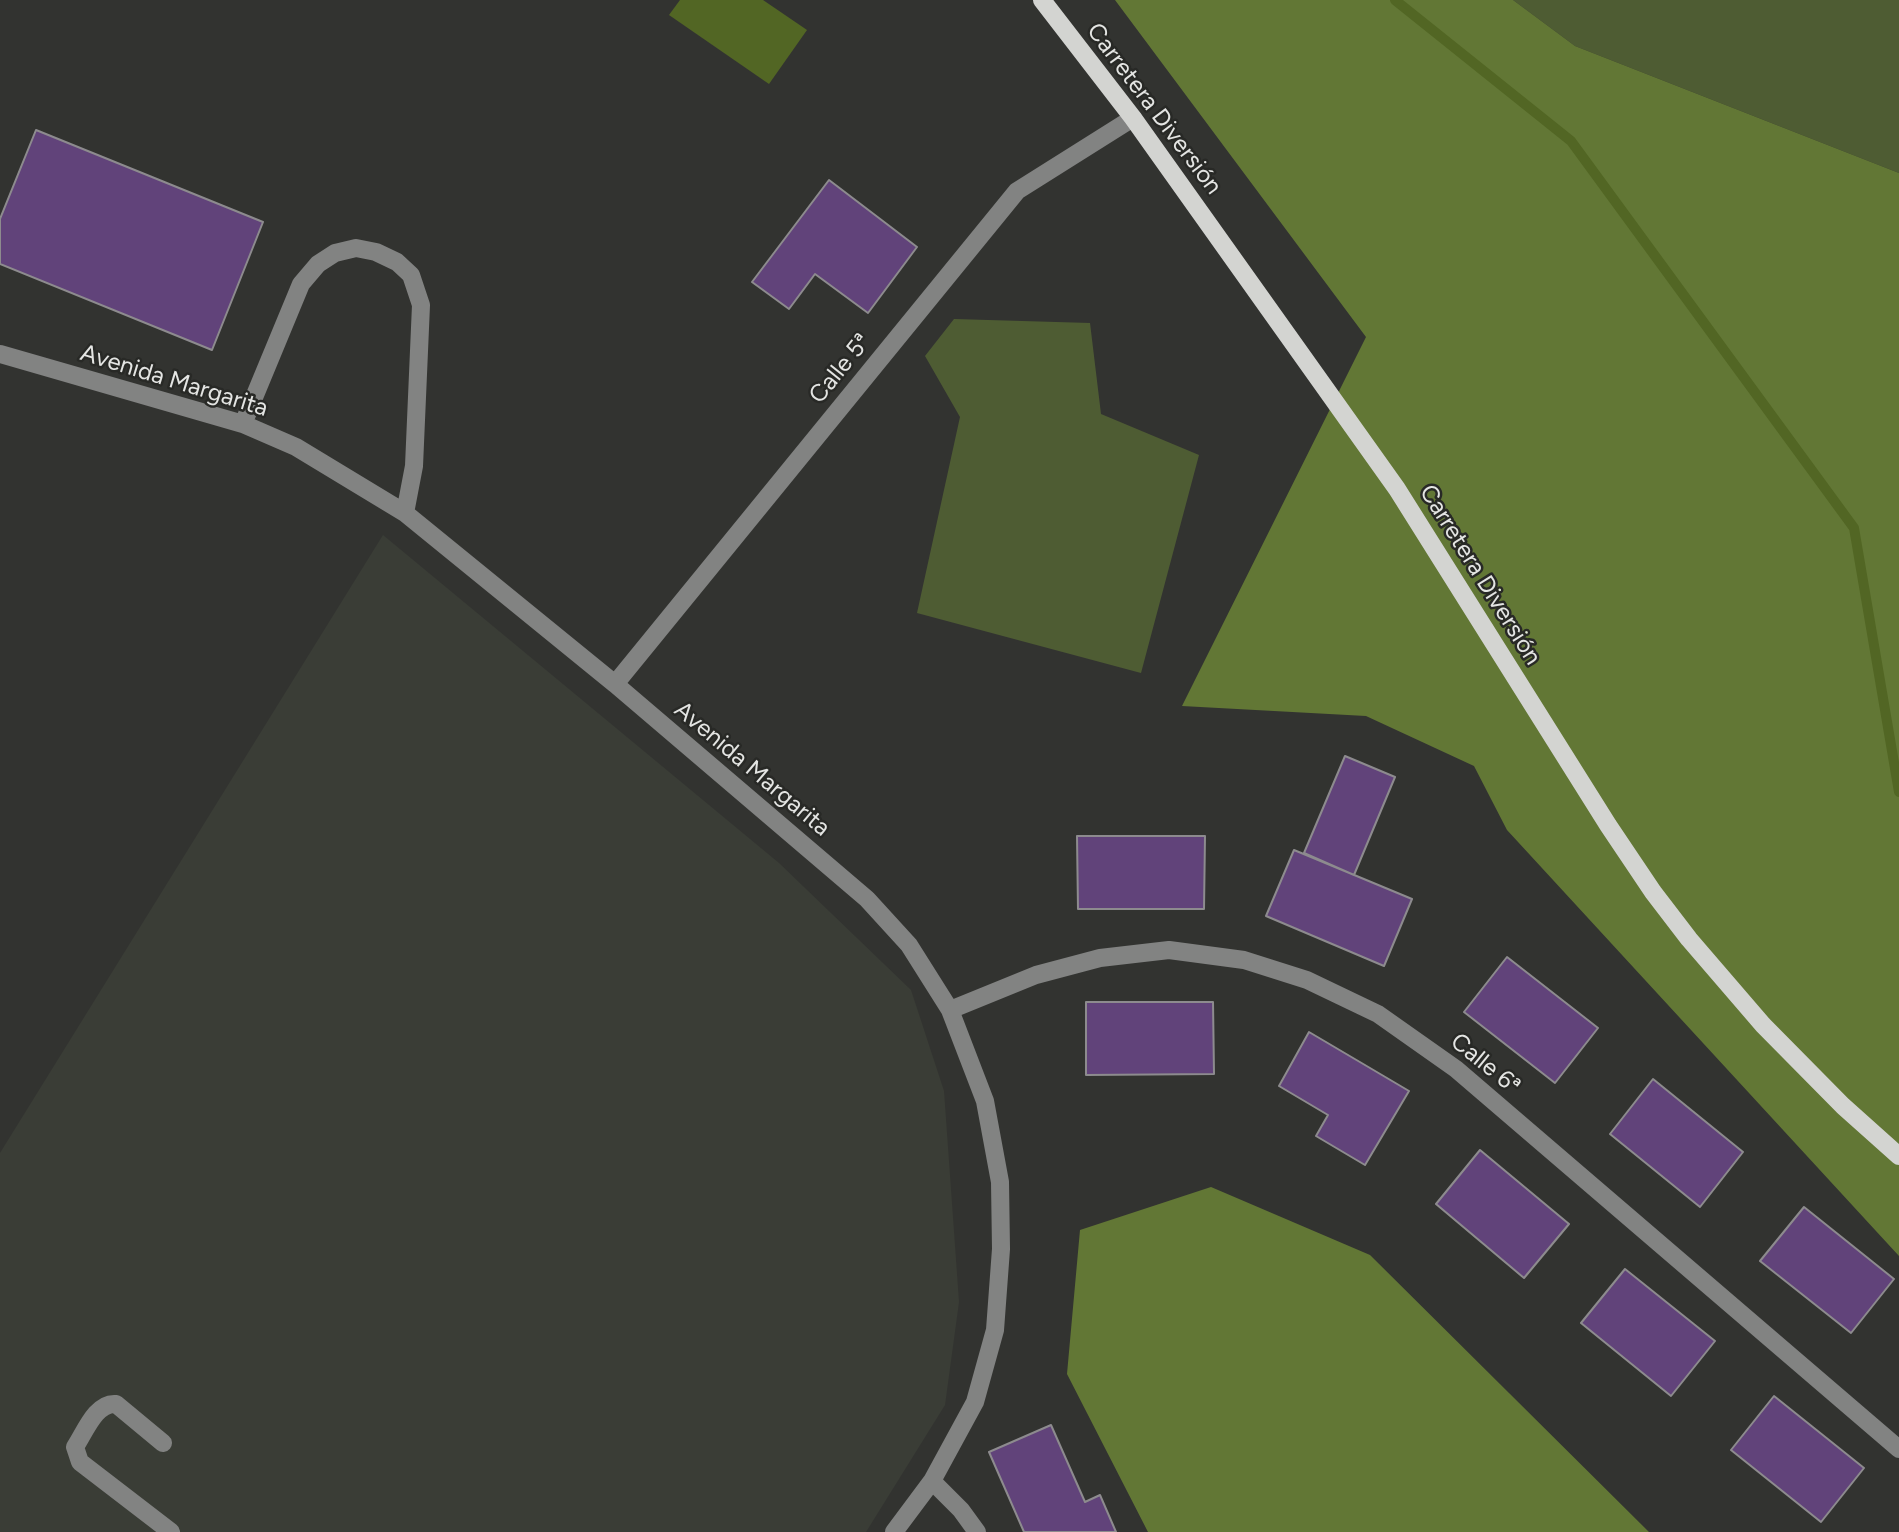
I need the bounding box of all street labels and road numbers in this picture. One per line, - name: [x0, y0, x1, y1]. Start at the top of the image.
- street label: Carretera Diversión: [1080, 18, 1228, 200]
- street label: Calle 5ª: [803, 329, 877, 409]
- street label: Avenida Margarita: [77, 339, 271, 423]
- street label: Carretera Diversión: [1413, 480, 1547, 670]
- street label: Avenida Margarita: [668, 695, 836, 843]
- street label: Calle 6ª: [1445, 1027, 1525, 1101]

